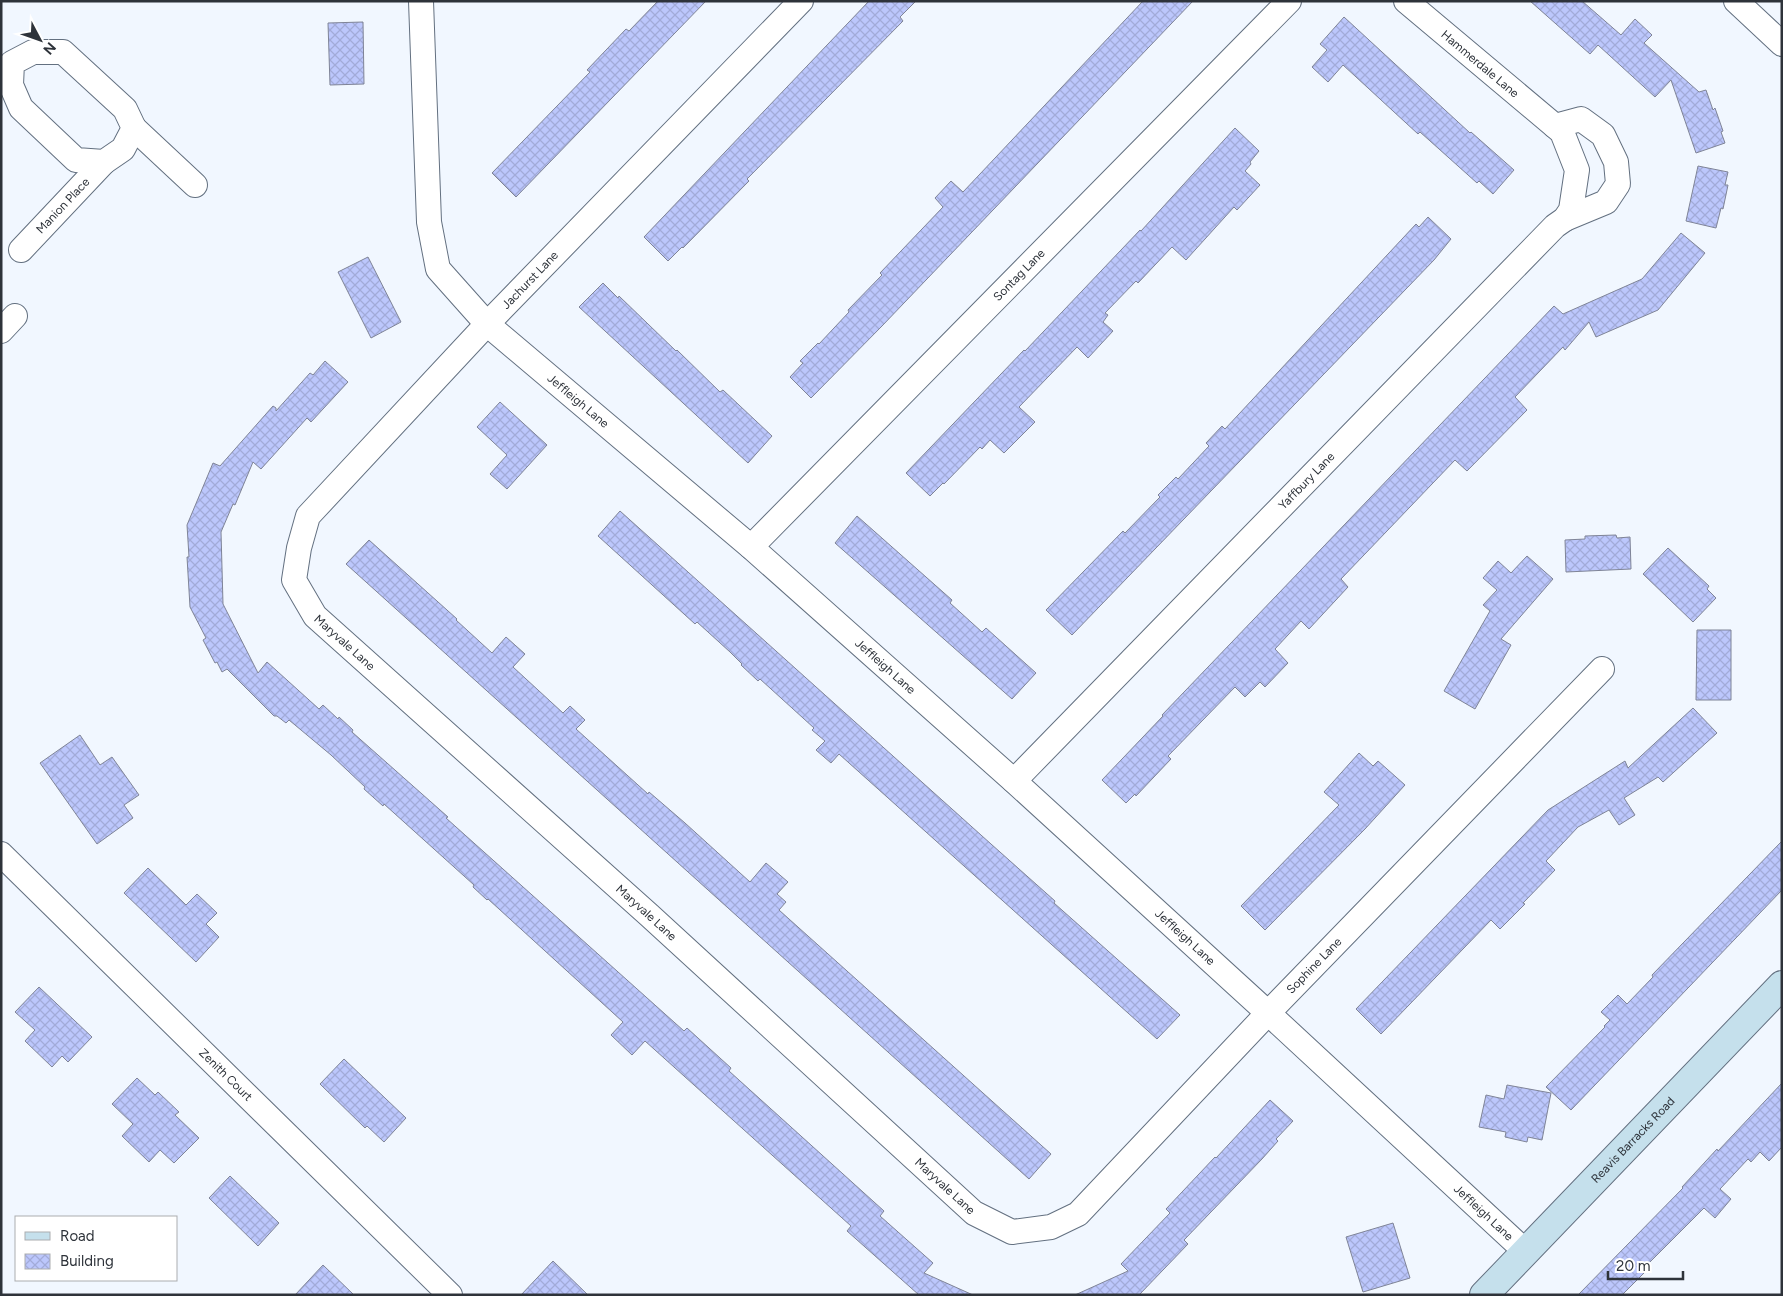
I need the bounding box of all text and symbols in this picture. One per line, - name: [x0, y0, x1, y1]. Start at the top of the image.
- north arrow: [15, 15, 65, 65]
- street label: Hammerdale Lane: [1438, 27, 1522, 101]
- text: N: [39, 39, 59, 58]
- street label: Manion Place: [33, 175, 93, 236]
- street label: Sontag Lane: [990, 246, 1048, 304]
- street label: Jachurst Lane: [499, 248, 561, 312]
- street label: Jeffleigh Lane: [545, 371, 612, 431]
- street label: Yaffbury Lane: [1276, 449, 1338, 512]
- street label: Maryvale Lane: [311, 612, 378, 674]
- street label: Jeffleigh Lane: [852, 636, 919, 697]
- street label: Maryvale Lane: [613, 882, 680, 944]
- street label: Jeffleigh Lane: [1152, 906, 1218, 968]
- street label: Sophine Lane: [1284, 934, 1345, 997]
- street label: Zenith Court: [196, 1046, 256, 1104]
- street label: Reavis Barracks Road: [1588, 1094, 1678, 1186]
- street label: Maryvale Lane: [912, 1155, 978, 1218]
- street label: Jeffleigh Lane: [1451, 1182, 1516, 1244]
- legend: [15, 1216, 178, 1281]
- text: Road: [60, 1227, 95, 1245]
- scale bar: [1608, 1248, 1683, 1280]
- text: Building: [60, 1252, 114, 1270]
- text: 20 m: [1616, 1257, 1650, 1275]

